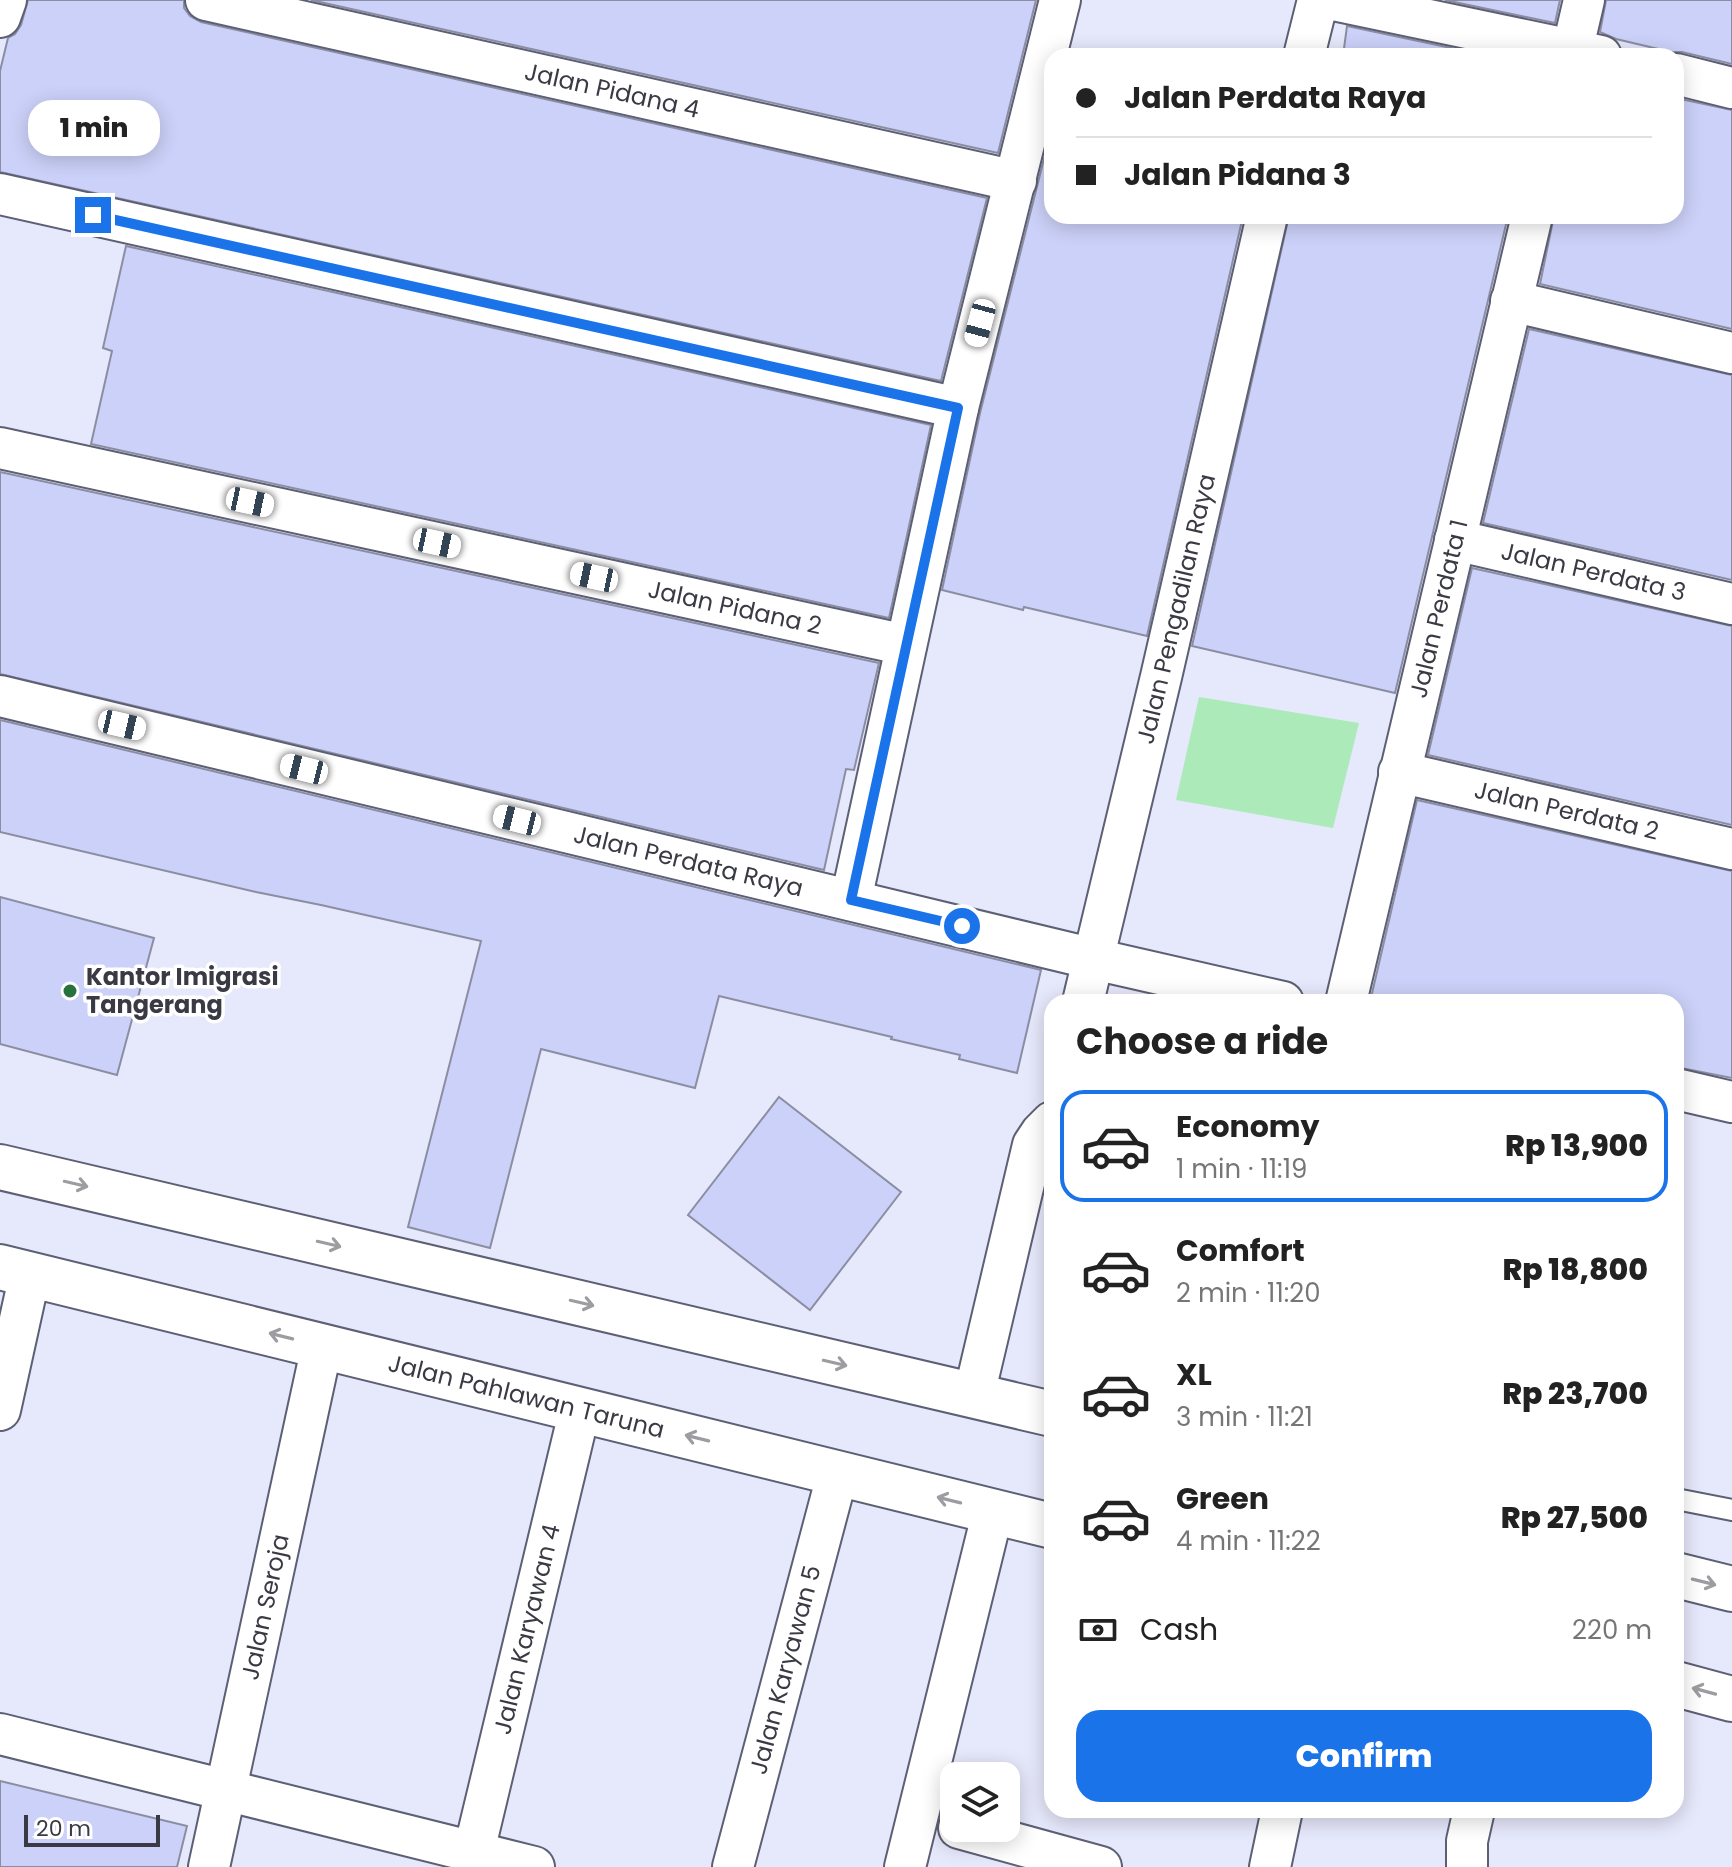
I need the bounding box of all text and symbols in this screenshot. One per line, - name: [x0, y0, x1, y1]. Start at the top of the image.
- street label: Jalan Pidana 4: [521, 55, 703, 126]
- text: Jalan Perdata Raya: [1124, 76, 1426, 119]
- callout: 1 min: [27, 99, 159, 155]
- text: 1 min: [60, 110, 128, 146]
- text: Jalan Pidana 3: [1124, 153, 1351, 196]
- route end: [75, 197, 111, 233]
- car: [962, 297, 998, 349]
- street label: Jalan Pengadilan Raya: [1129, 471, 1223, 747]
- car: [224, 485, 276, 519]
- street label: Jalan Perdata 1: [1402, 516, 1476, 701]
- car: [411, 526, 463, 560]
- street label: Jalan Perdata 3: [1498, 534, 1689, 609]
- car: [568, 560, 620, 594]
- street label: Jalan Pidana 2: [645, 572, 825, 642]
- car: [96, 708, 148, 742]
- car: [278, 752, 330, 786]
- street label: Jalan Perdata 2: [1471, 773, 1662, 848]
- car: [491, 803, 543, 837]
- street label: Jalan Perdata Raya: [570, 817, 807, 905]
- route start: [944, 908, 980, 944]
- place label: Kantor Imigrasi Tangerang: [86, 960, 279, 1021]
- marker: Kantor Imigrasi Tangerang: [61, 982, 79, 1000]
- text: Choose a ride: [1076, 1016, 1328, 1067]
- text: Economy: [1176, 1105, 1320, 1148]
- icon: car: [1080, 1110, 1152, 1182]
- text: Rp 13,900: [1505, 1124, 1648, 1167]
- text: 1 min · 11:19: [1176, 1151, 1307, 1187]
- one-way arrow: [63, 1178, 88, 1193]
- text: Comfort: [1176, 1229, 1305, 1272]
- icon: car: [1080, 1234, 1152, 1306]
- one-way arrow: [316, 1237, 341, 1252]
- text: Rp 18,800: [1502, 1248, 1648, 1291]
- text: 2 min · 11:20: [1176, 1275, 1321, 1311]
- one-way arrow: [569, 1297, 595, 1312]
- one-way arrow: [269, 1327, 294, 1342]
- street label: Jalan Pahlawan Taruna: [385, 1346, 668, 1446]
- text: XL: [1176, 1353, 1212, 1396]
- one-way arrow: [822, 1356, 848, 1371]
- icon: car: [1080, 1358, 1152, 1430]
- text: Rp 23,700: [1502, 1372, 1648, 1415]
- text: 3 min · 11:21: [1176, 1399, 1313, 1435]
- one-way arrow: [684, 1429, 710, 1444]
- text: Green: [1176, 1477, 1269, 1520]
- icon: car: [1080, 1482, 1152, 1554]
- one-way arrow: [937, 1491, 963, 1506]
- text: Rp 27,500: [1501, 1496, 1648, 1539]
- street label: Jalan Karyawan 4: [486, 1521, 568, 1738]
- text: 4 min · 11:22: [1176, 1523, 1321, 1559]
- street label: Jalan Seroja: [233, 1531, 297, 1683]
- street label: Jalan Karyawan 5: [741, 1562, 828, 1778]
- one-way arrow: [1691, 1575, 1716, 1590]
- icon: cash: [1076, 1608, 1120, 1652]
- text: Cash: [1140, 1608, 1218, 1651]
- text: 220 m: [1572, 1612, 1652, 1648]
- one-way arrow: [1692, 1683, 1717, 1698]
- button: Confirm: [1076, 1710, 1652, 1802]
- map controls: [940, 1762, 1020, 1842]
- button: layers: [940, 1762, 1020, 1842]
- scale bar: [24, 1811, 160, 1847]
- text: 20 m: [36, 1813, 91, 1844]

